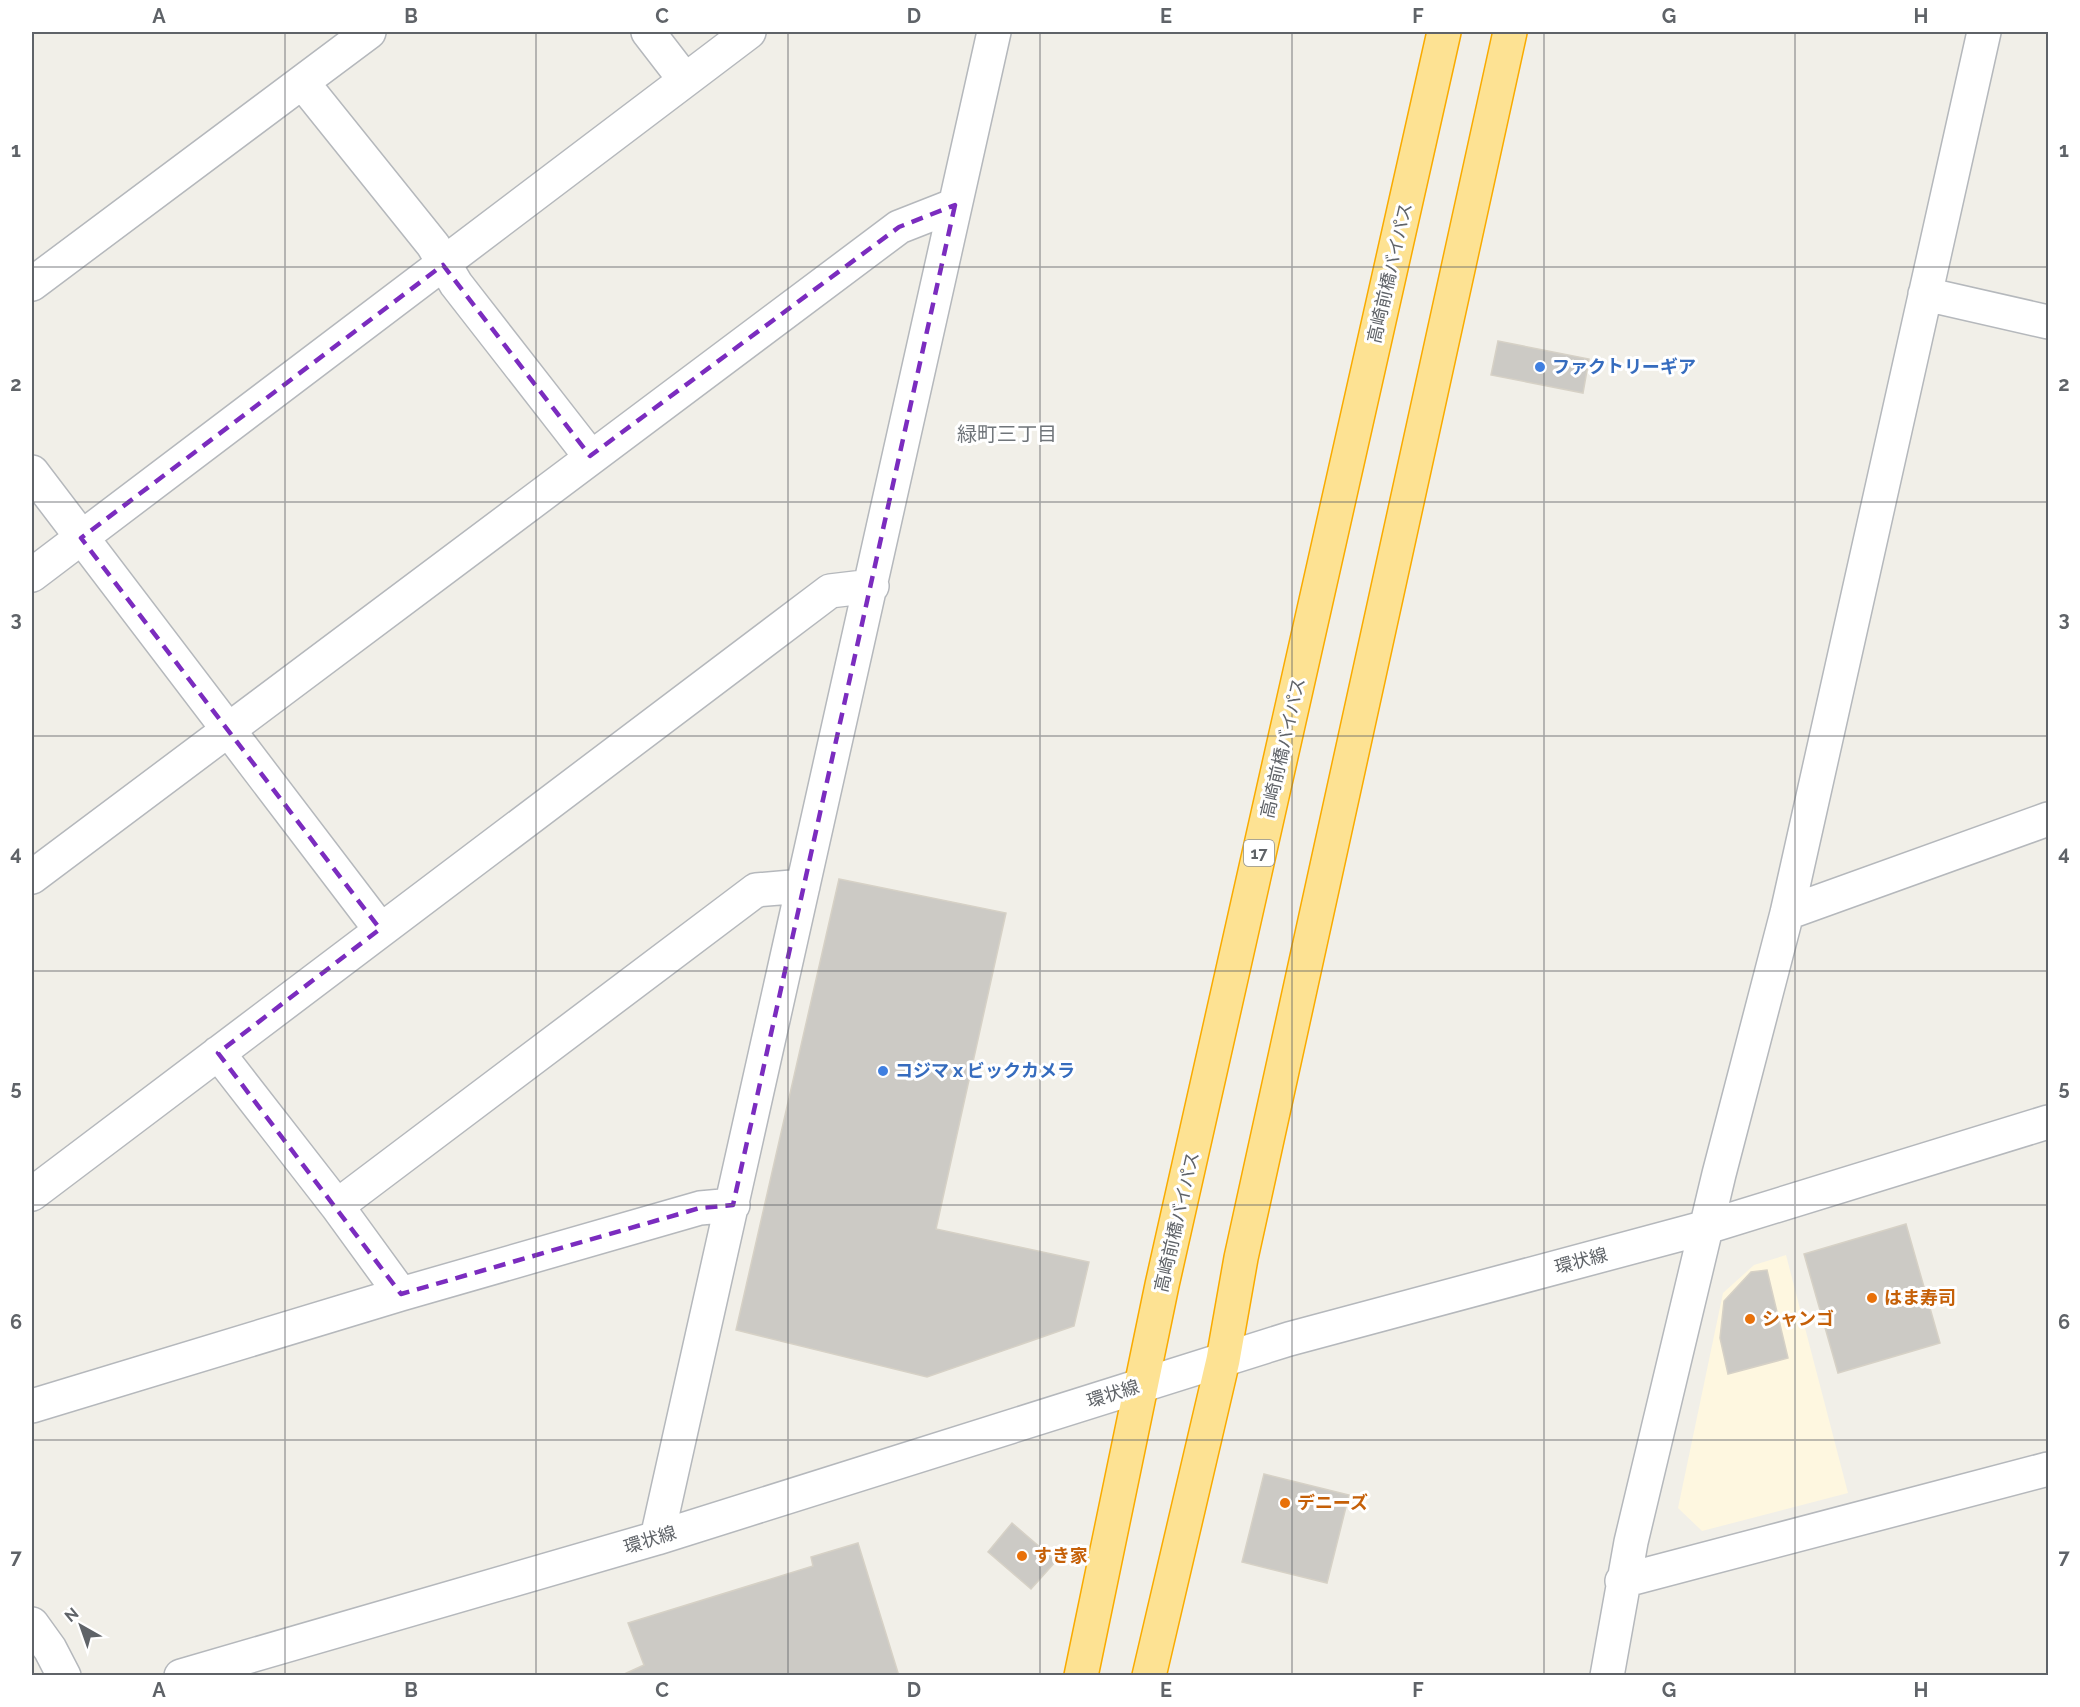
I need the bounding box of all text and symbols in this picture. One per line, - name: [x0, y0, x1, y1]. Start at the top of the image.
- text: A: [152, 4, 166, 28]
- text: B: [404, 4, 418, 28]
- text: C: [655, 4, 669, 28]
- text: D: [907, 4, 921, 28]
- text: E: [1160, 4, 1172, 28]
- text: F: [1412, 4, 1424, 28]
- text: G: [1662, 4, 1676, 28]
- text: H: [1914, 4, 1928, 28]
- text: 1: [11, 138, 21, 162]
- text: 1: [2059, 138, 2069, 162]
- street label: 高崎前橋バイパス: [1363, 201, 1416, 345]
- place label: ファクトリーギア: [1552, 356, 1696, 377]
- marker: ファクトリーギア: [1533, 360, 1547, 374]
- text: 2: [10, 372, 22, 396]
- text: 2: [2058, 372, 2070, 396]
- district label: 緑町三丁目: [957, 422, 1057, 446]
- text: 3: [10, 607, 22, 631]
- text: 3: [2058, 607, 2070, 631]
- street label: 高崎前橋バイパス: [1256, 676, 1309, 820]
- road number: 17: [1244, 840, 1274, 866]
- text: 4: [10, 841, 22, 865]
- text: 4: [2058, 841, 2070, 865]
- place label: コジマｘビックカメラ: [895, 1060, 1075, 1081]
- marker: コジマｘビックカメラ: [876, 1064, 890, 1078]
- text: 5: [10, 1076, 22, 1100]
- text: 5: [2058, 1076, 2070, 1100]
- street label: 高崎前橋バイパス: [1150, 1150, 1203, 1294]
- street label: 環状線: [1552, 1243, 1610, 1278]
- place label: はま寿司: [1884, 1287, 1956, 1308]
- marker: はま寿司: [1865, 1291, 1879, 1305]
- place label: シャンゴ: [1762, 1308, 1834, 1329]
- text: 6: [10, 1310, 22, 1334]
- text: 6: [2058, 1310, 2070, 1334]
- marker: シャンゴ: [1743, 1312, 1757, 1326]
- street label: 環状線: [1084, 1376, 1142, 1411]
- place label: デニーズ: [1297, 1492, 1368, 1513]
- marker: デニーズ: [1278, 1496, 1292, 1510]
- street label: 環状線: [621, 1522, 679, 1557]
- text: 7: [10, 1545, 22, 1569]
- place label: すき家: [1034, 1545, 1088, 1566]
- text: 7: [2058, 1545, 2070, 1569]
- marker: すき家: [1015, 1549, 1029, 1563]
- north arrow: [51, 1596, 111, 1656]
- text: N: [61, 1604, 82, 1626]
- text: A: [152, 1678, 166, 1702]
- text: B: [404, 1678, 418, 1702]
- text: C: [655, 1678, 669, 1702]
- text: D: [907, 1678, 921, 1702]
- text: E: [1160, 1678, 1172, 1702]
- text: F: [1412, 1678, 1424, 1702]
- text: G: [1662, 1678, 1676, 1702]
- text: H: [1914, 1678, 1928, 1702]

